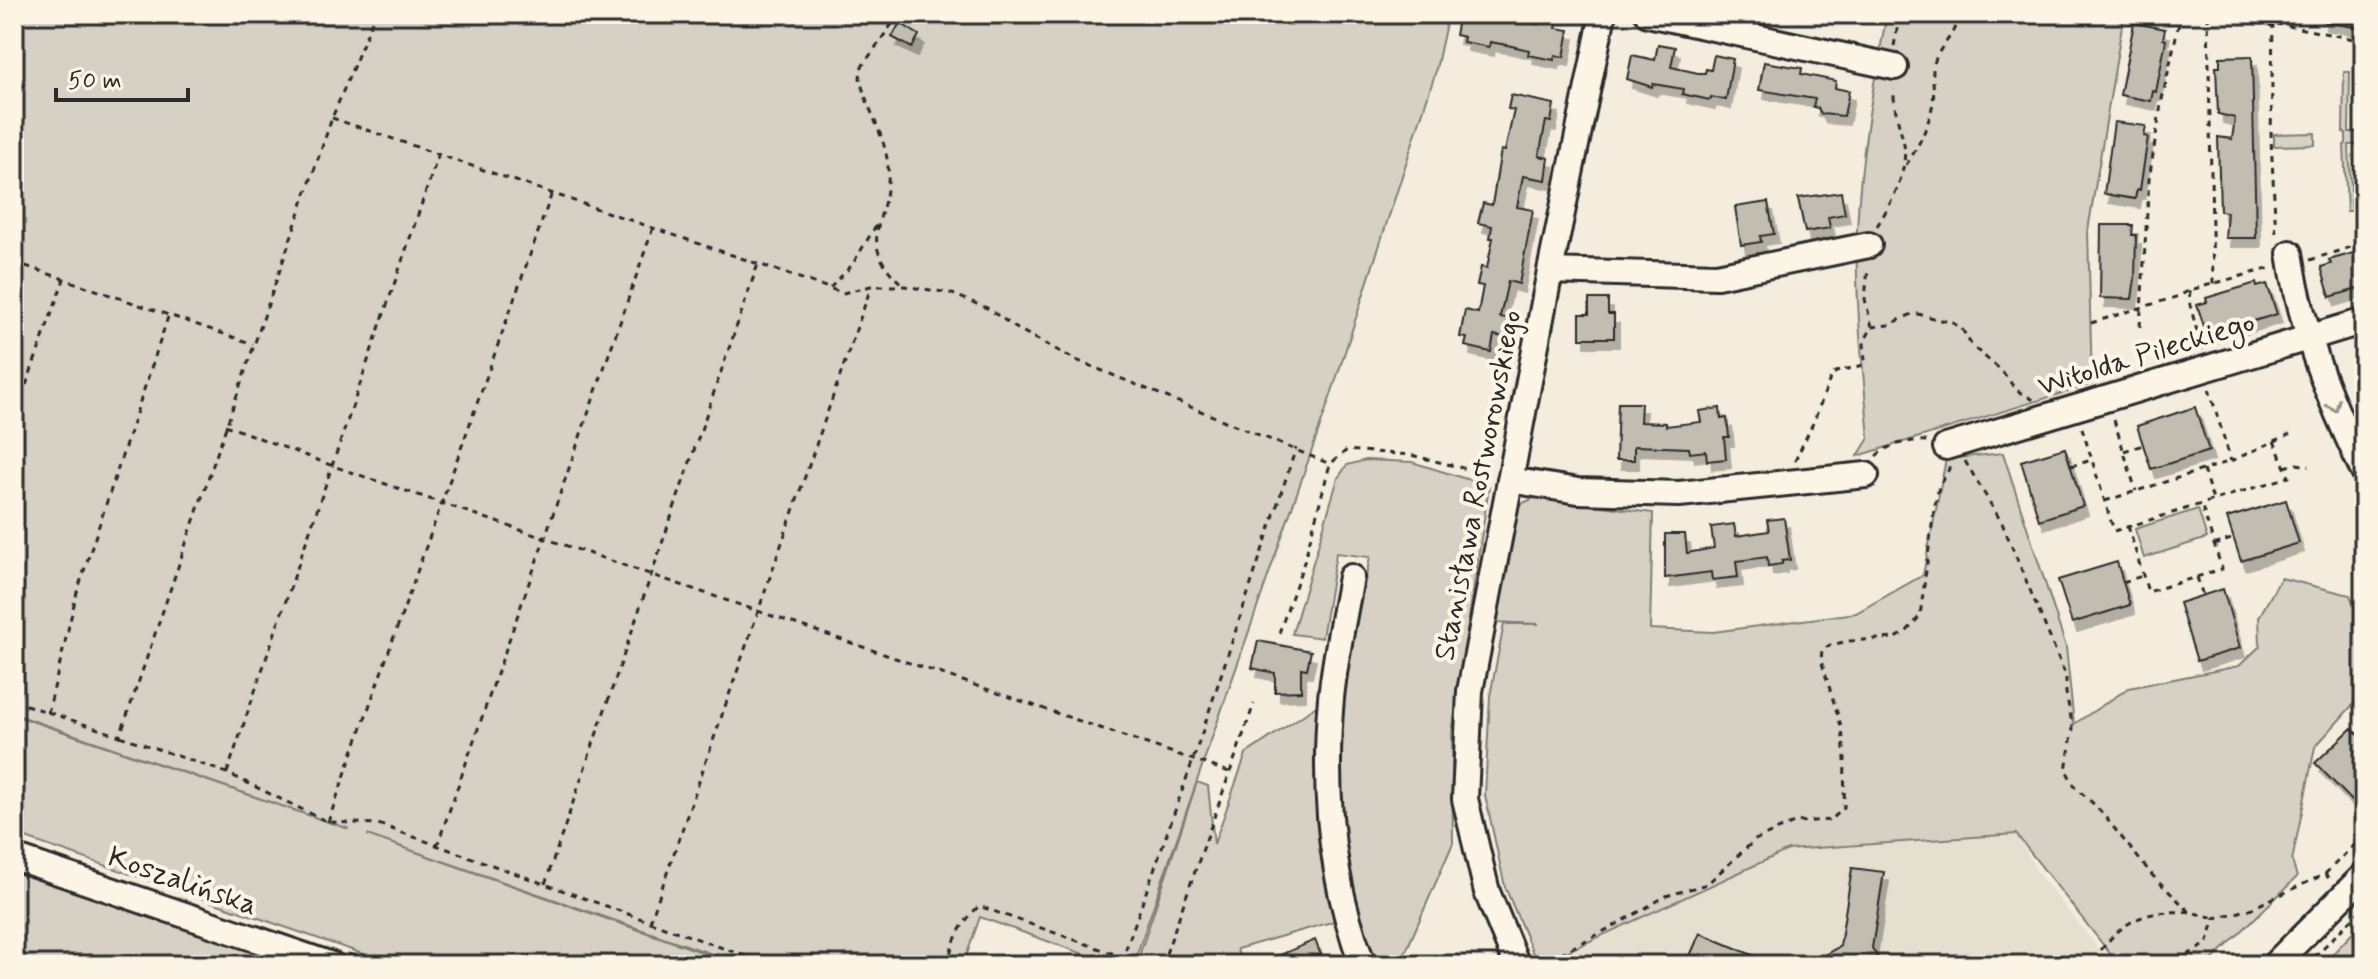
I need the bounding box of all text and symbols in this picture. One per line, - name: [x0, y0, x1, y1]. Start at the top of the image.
- scale bar: [56, 52, 188, 102]
- text: 50 m: [68, 66, 122, 97]
- street label: Witolda Pileckiego: [2033, 303, 2260, 408]
- street label: Stanisława Rostworowskiego: [1425, 307, 1532, 664]
- one-way arrow: [2324, 398, 2340, 412]
- street label: Koszalińska: [103, 838, 262, 925]

